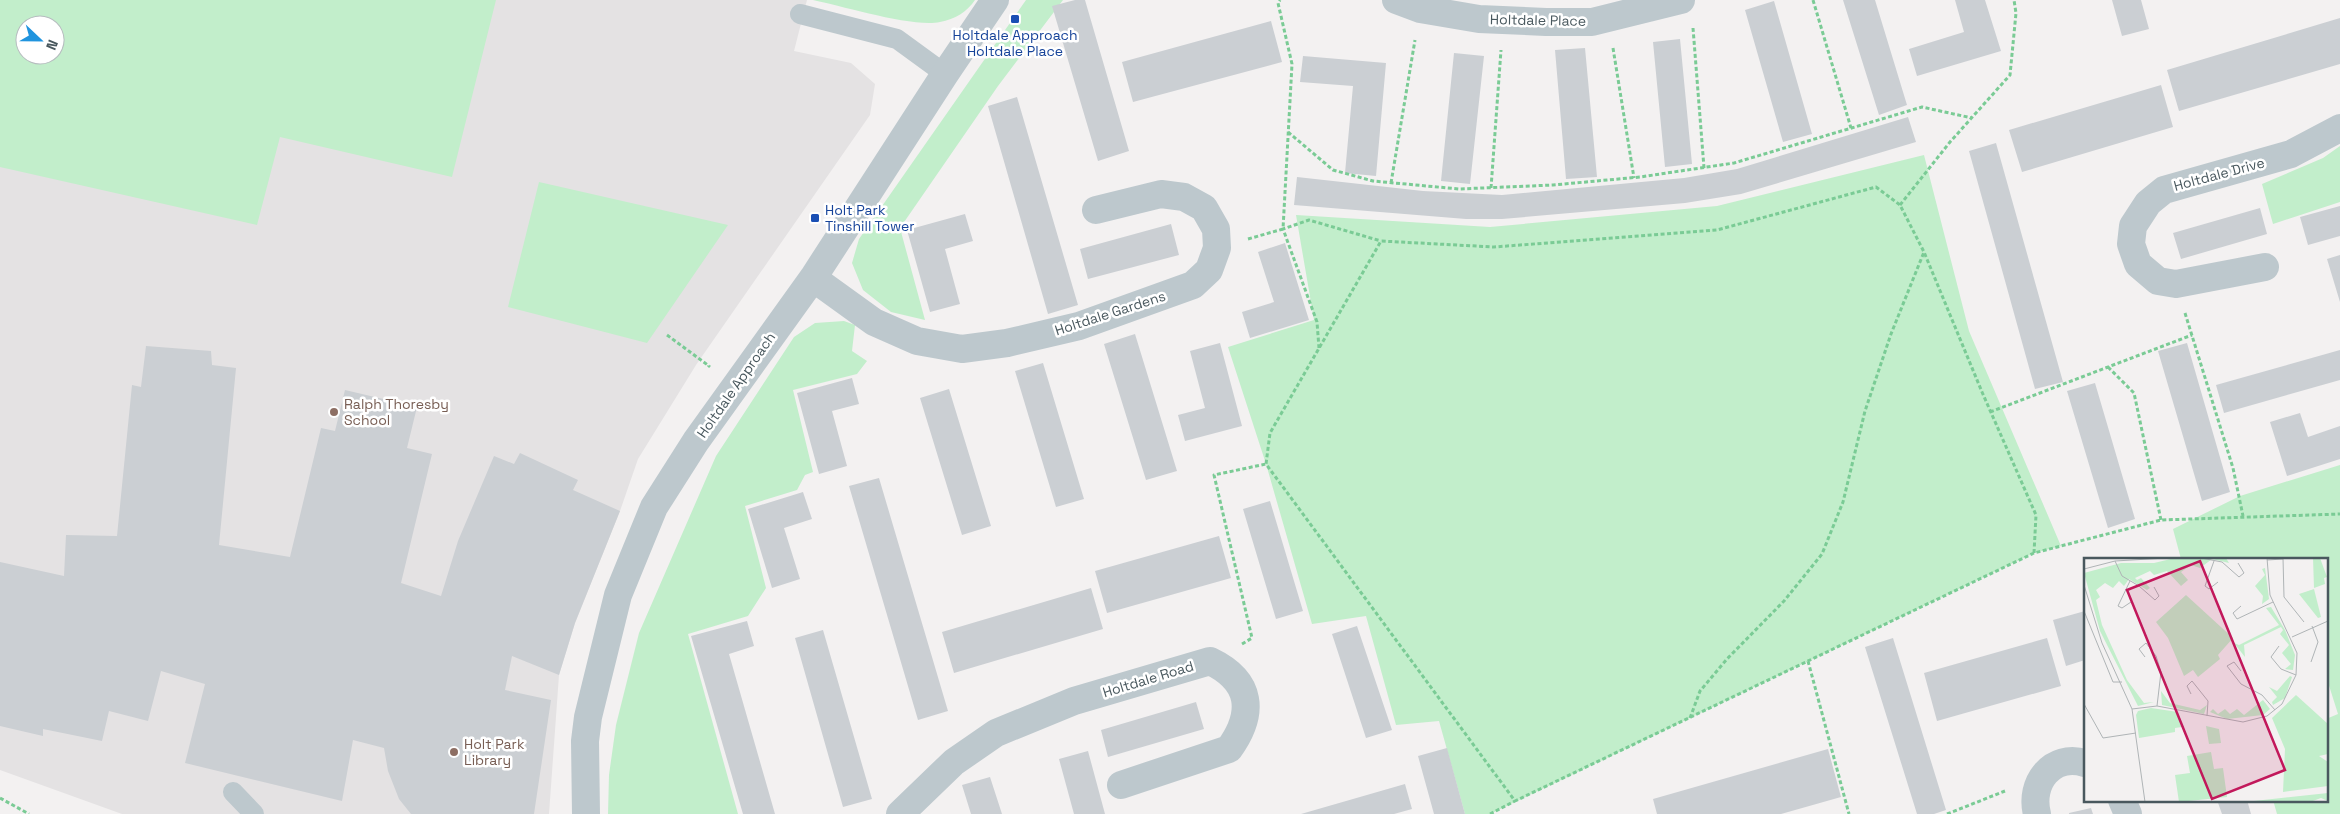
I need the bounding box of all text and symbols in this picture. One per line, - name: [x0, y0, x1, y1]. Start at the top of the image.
- street label: Holtdale Place: [1490, 10, 1586, 30]
- marker: Holtdale Approach Holtdale Place: [1009, 13, 1021, 25]
- north arrow: [15, 15, 65, 65]
- place label: Holtdale Approach Holtdale Place: [953, 26, 1078, 60]
- text: N: [42, 37, 62, 53]
- street label: Holtdale Drive: [2172, 153, 2266, 195]
- place label: Holt Park Tinshill Tower: [825, 201, 915, 235]
- marker: Holt Park Tinshill Tower: [809, 212, 821, 224]
- street label: Holtdale Gardens: [1052, 287, 1168, 339]
- street label: Holtdale Approach: [693, 329, 779, 441]
- place label: Ralph Thoresby School: [344, 395, 449, 429]
- marker: Ralph Thoresby School: [328, 406, 340, 418]
- inset map: [2084, 558, 2328, 802]
- street label: Holtdale Road: [1100, 657, 1196, 701]
- place label: Holt Park Library: [464, 735, 525, 769]
- marker: Holt Park Library: [448, 746, 460, 758]

